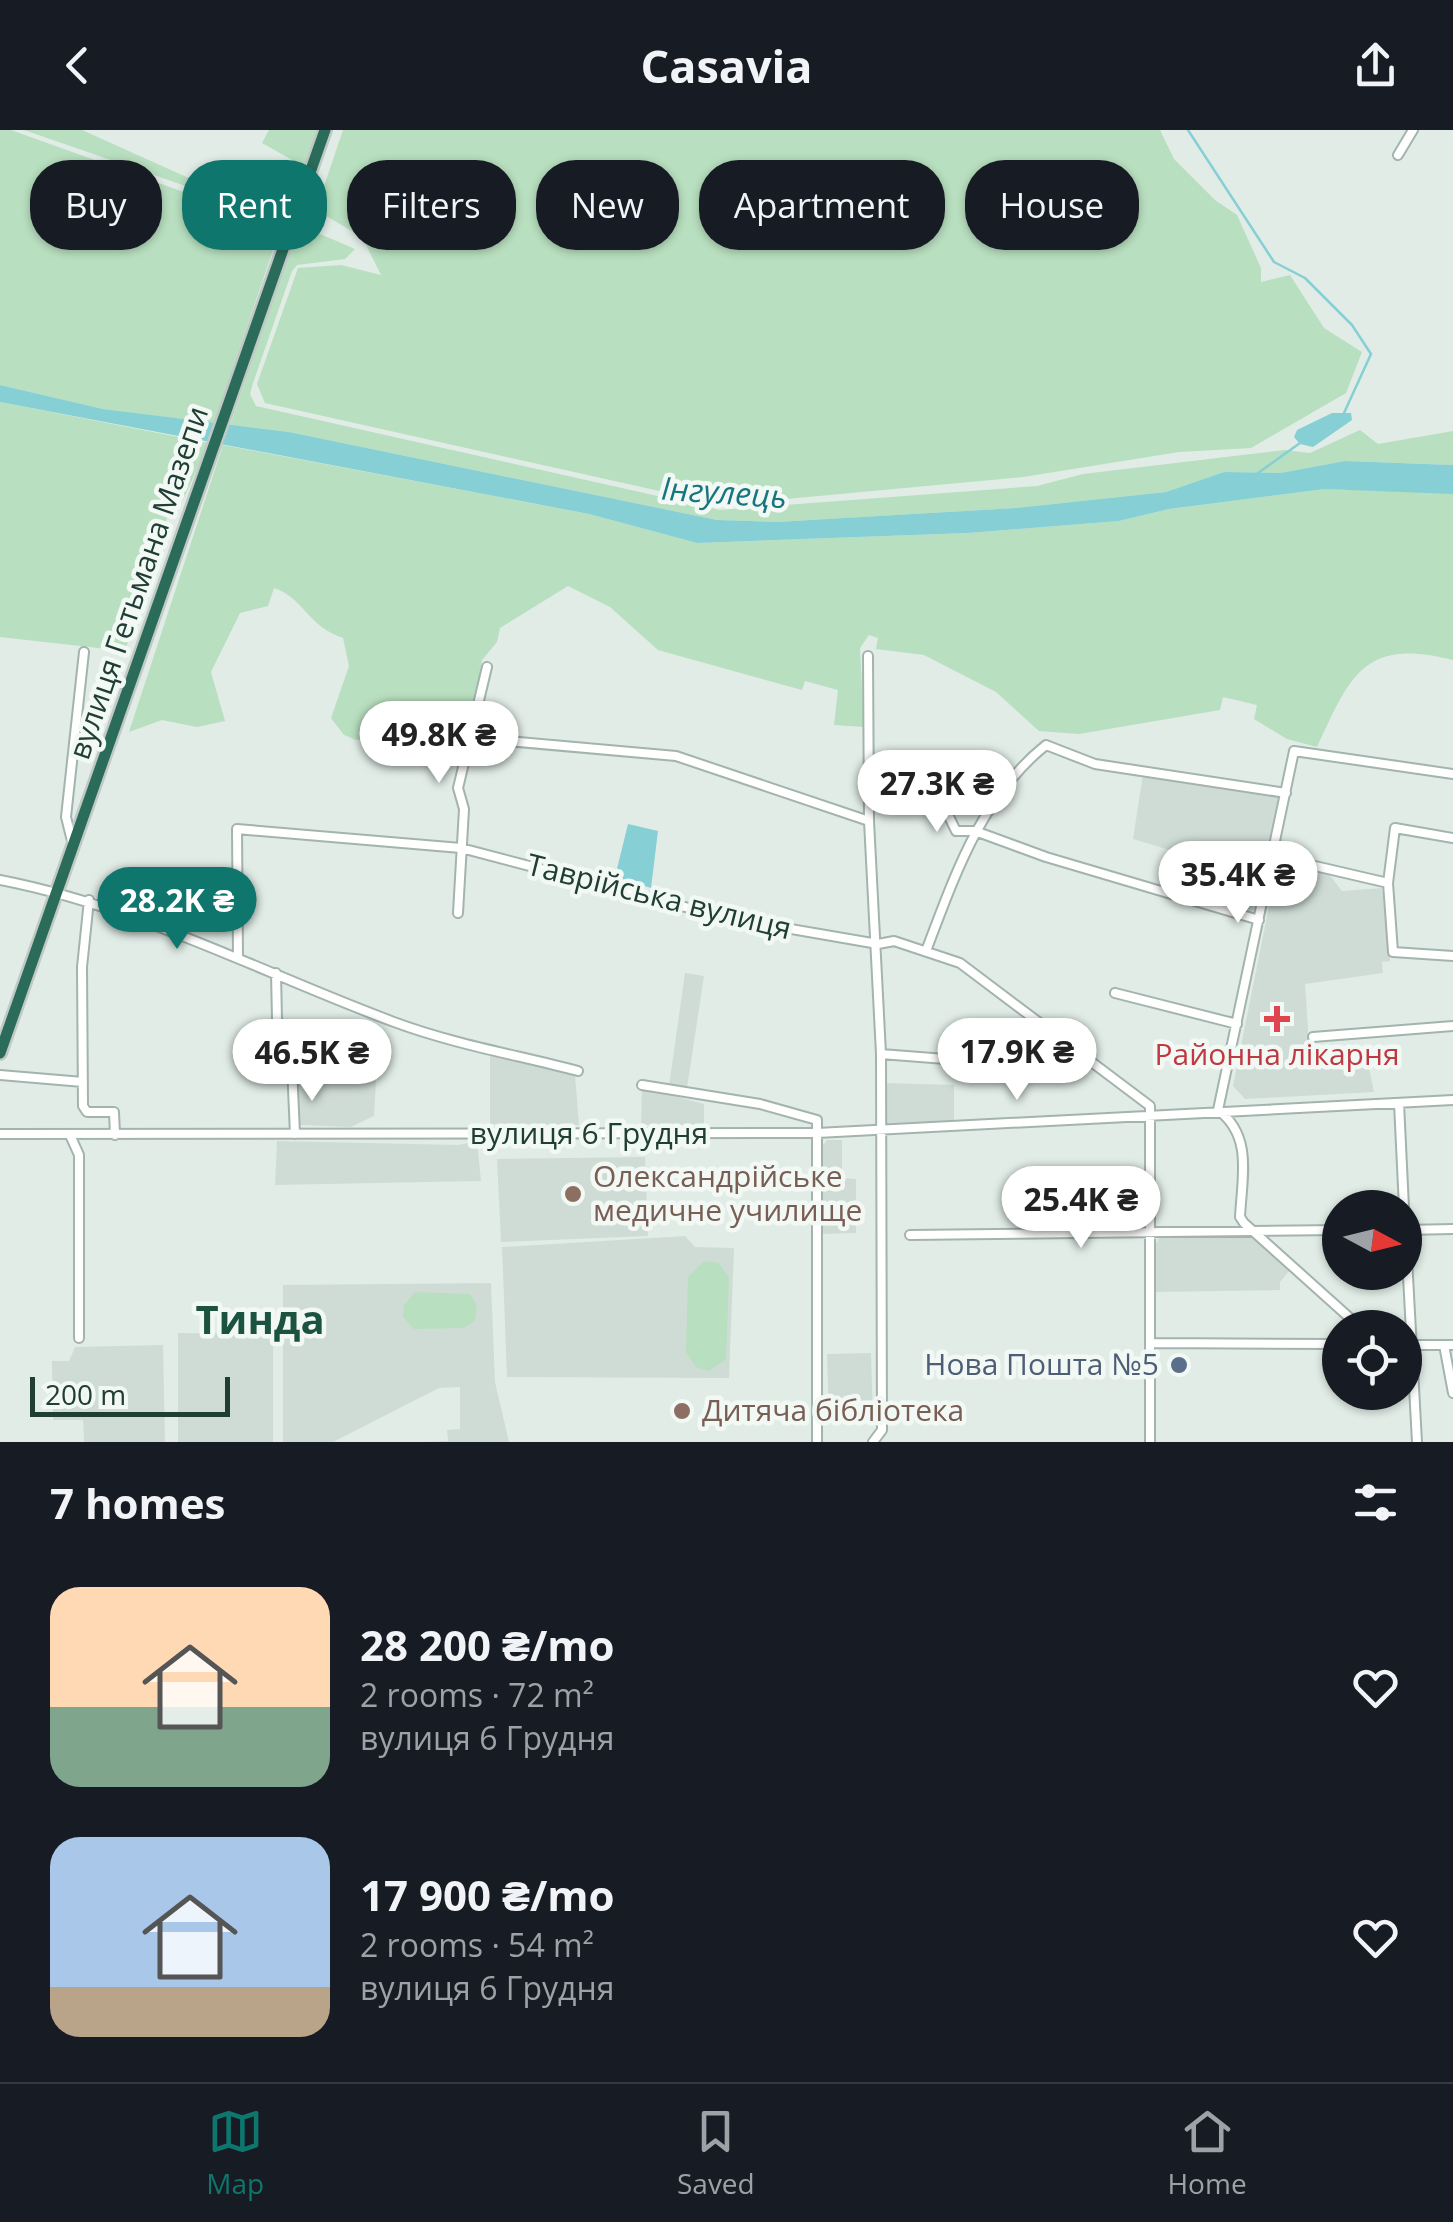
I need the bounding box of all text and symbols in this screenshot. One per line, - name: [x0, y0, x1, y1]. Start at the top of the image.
- text: Casavia: [641, 35, 812, 96]
- icon: back: [50, 38, 105, 93]
- icon: share: [1348, 38, 1403, 93]
- chip: Buy: [30, 160, 162, 250]
- chip: Rent: [182, 160, 327, 250]
- chip: Filters: [347, 160, 516, 250]
- chip: New: [536, 160, 679, 250]
- chip: Apartment: [699, 160, 945, 250]
- chip: House: [965, 160, 1139, 250]
- street label: вулиця Гетьмана Мазепи: [58, 401, 217, 764]
- water label: Інгулець: [660, 466, 788, 517]
- pin: 49.8K ₴: [347, 701, 531, 786]
- text: 49.8K ₴: [382, 712, 496, 755]
- pin: 27.3K ₴: [845, 750, 1029, 835]
- text: 27.3K ₴: [880, 761, 994, 804]
- pin: 35.4K ₴: [1146, 841, 1330, 926]
- street label: Таврійська вулиця: [523, 843, 796, 948]
- text: 35.4K ₴: [1181, 852, 1295, 895]
- pin: 28.2K ₴: [85, 867, 269, 952]
- text: 28.2K ₴: [120, 878, 234, 921]
- marker: Районна лікарня: [1264, 1006, 1290, 1032]
- pin: 17.9K ₴: [925, 1018, 1109, 1103]
- pin: 46.5K ₴: [220, 1019, 404, 1104]
- text: 17.9K ₴: [960, 1029, 1074, 1072]
- text: 46.5K ₴: [255, 1030, 369, 1073]
- place label: Районна лікарня: [1154, 1033, 1400, 1074]
- street label: вулиця 6 Грудня: [470, 1112, 708, 1153]
- place label: Олександрійське медичне училище: [593, 1155, 862, 1230]
- pin: 25.4K ₴: [989, 1166, 1173, 1251]
- text: 25.4K ₴: [1024, 1177, 1138, 1220]
- marker: Олександрійське медичне училище: [562, 1183, 584, 1205]
- north arrow: [1322, 1190, 1422, 1290]
- map controls: [1322, 1190, 1422, 1410]
- district label: Тинда: [195, 1291, 325, 1346]
- button: locate: [1322, 1310, 1422, 1410]
- place label: Нова Пошта №5: [924, 1343, 1159, 1384]
- marker: Нова Пошта №5: [1168, 1354, 1190, 1376]
- scale bar: [30, 1372, 230, 1416]
- text: 200 m: [45, 1375, 126, 1413]
- place label: Дитяча бібліотека: [702, 1389, 964, 1430]
- marker: Дитяча бібліотека: [671, 1400, 693, 1422]
- text: 7 homes: [50, 1474, 225, 1531]
- icon: filters: [1348, 1475, 1403, 1530]
- text: 28 200 ₴/mo: [360, 1616, 615, 1673]
- icon: home: [130, 1627, 250, 1747]
- icon: heart: [1348, 1660, 1403, 1715]
- text: 2 rooms · 72 m²: [360, 1673, 594, 1716]
- text: вулиця 6 Грудня: [360, 1716, 614, 1759]
- text: 17 900 ₴/mo: [360, 1866, 615, 1923]
- icon: home: [130, 1877, 250, 1997]
- icon: heart: [1348, 1910, 1403, 1965]
- text: 2 rooms · 54 m²: [360, 1923, 594, 1966]
- text: вулиця 6 Грудня: [360, 1966, 614, 2009]
- tab: Map: [206, 2104, 264, 2202]
- tab: Saved: [677, 2104, 755, 2202]
- tab: Home: [1167, 2104, 1247, 2202]

